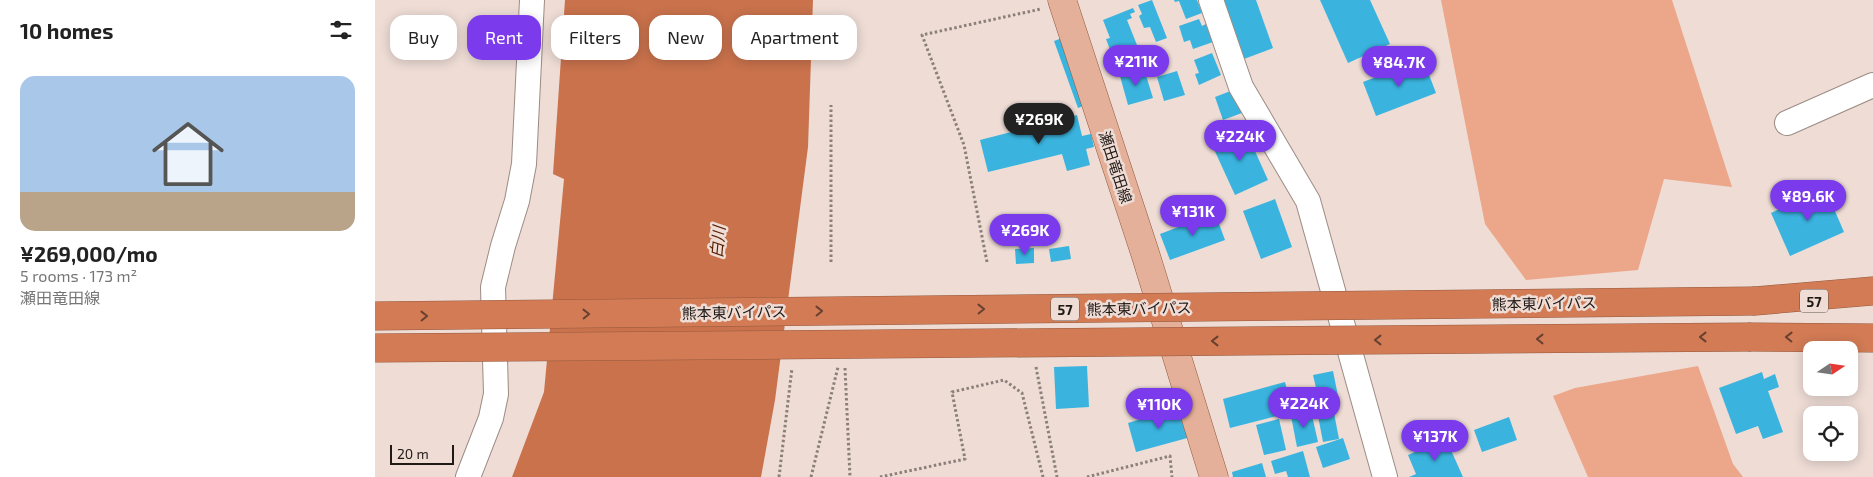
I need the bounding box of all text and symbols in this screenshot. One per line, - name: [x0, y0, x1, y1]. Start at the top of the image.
- chip: Buy: [390, 15, 457, 60]
- chip: Rent: [467, 15, 541, 60]
- chip: Filters: [551, 15, 639, 60]
- chip: New: [649, 15, 722, 60]
- chip: Apartment: [732, 15, 857, 60]
- icon: filters: [327, 16, 355, 44]
- text: 10 homes: [20, 18, 113, 43]
- pin: ¥211K: [1101, 44, 1171, 87]
- pin: ¥84.7K: [1358, 46, 1440, 88]
- text: ¥211K: [1114, 51, 1158, 70]
- text: ¥84.7K: [1373, 52, 1425, 71]
- pin: ¥269K: [1004, 102, 1074, 145]
- icon: home: [143, 109, 233, 199]
- text: ¥269K: [1015, 109, 1063, 128]
- pin: ¥224K: [1205, 120, 1275, 162]
- text: ¥224K: [1215, 126, 1265, 145]
- street label: 瀬田竜田線: [1096, 129, 1136, 205]
- pin: ¥89.6K: [1767, 180, 1849, 222]
- text: ¥89.6K: [1781, 186, 1835, 205]
- pin: ¥131K: [1158, 194, 1228, 237]
- text: ¥131K: [1171, 201, 1215, 220]
- pin: ¥269K: [990, 214, 1060, 256]
- text: ¥269K: [1001, 220, 1049, 239]
- water label: 白川: [706, 223, 728, 259]
- text: ¥269,000/mo: [20, 241, 158, 266]
- text: 5 rooms · 173 m²: [20, 266, 137, 285]
- text: 瀬田竜田線: [20, 288, 100, 307]
- road number: 57: [1800, 290, 1828, 312]
- street label: 熊本東バイパス: [1491, 293, 1597, 313]
- road number: 57: [1051, 298, 1079, 320]
- street label: 熊本東バイパス: [1086, 298, 1192, 318]
- street label: 熊本東バイパス: [681, 302, 787, 322]
- one-way arrow: [977, 304, 985, 315]
- one-way arrow: [815, 306, 823, 316]
- one-way arrow: [582, 309, 590, 319]
- one-way arrow: [420, 311, 428, 321]
- one-way arrow: [1698, 332, 1706, 342]
- one-way arrow: [1785, 332, 1793, 342]
- one-way arrow: [1536, 334, 1544, 344]
- one-way arrow: [1373, 335, 1381, 345]
- one-way arrow: [1211, 336, 1218, 346]
- north arrow: [1803, 341, 1857, 396]
- map controls: [1803, 341, 1858, 461]
- pin: ¥224K: [1269, 386, 1339, 429]
- pin: ¥110K: [1124, 388, 1194, 430]
- text: ¥224K: [1279, 393, 1329, 412]
- text: ¥110K: [1137, 394, 1181, 413]
- button: locate: [1803, 406, 1858, 461]
- pin: ¥137K: [1400, 420, 1470, 462]
- text: ¥137K: [1412, 426, 1458, 445]
- scale bar: [390, 442, 454, 465]
- text: 20 m: [397, 445, 429, 462]

